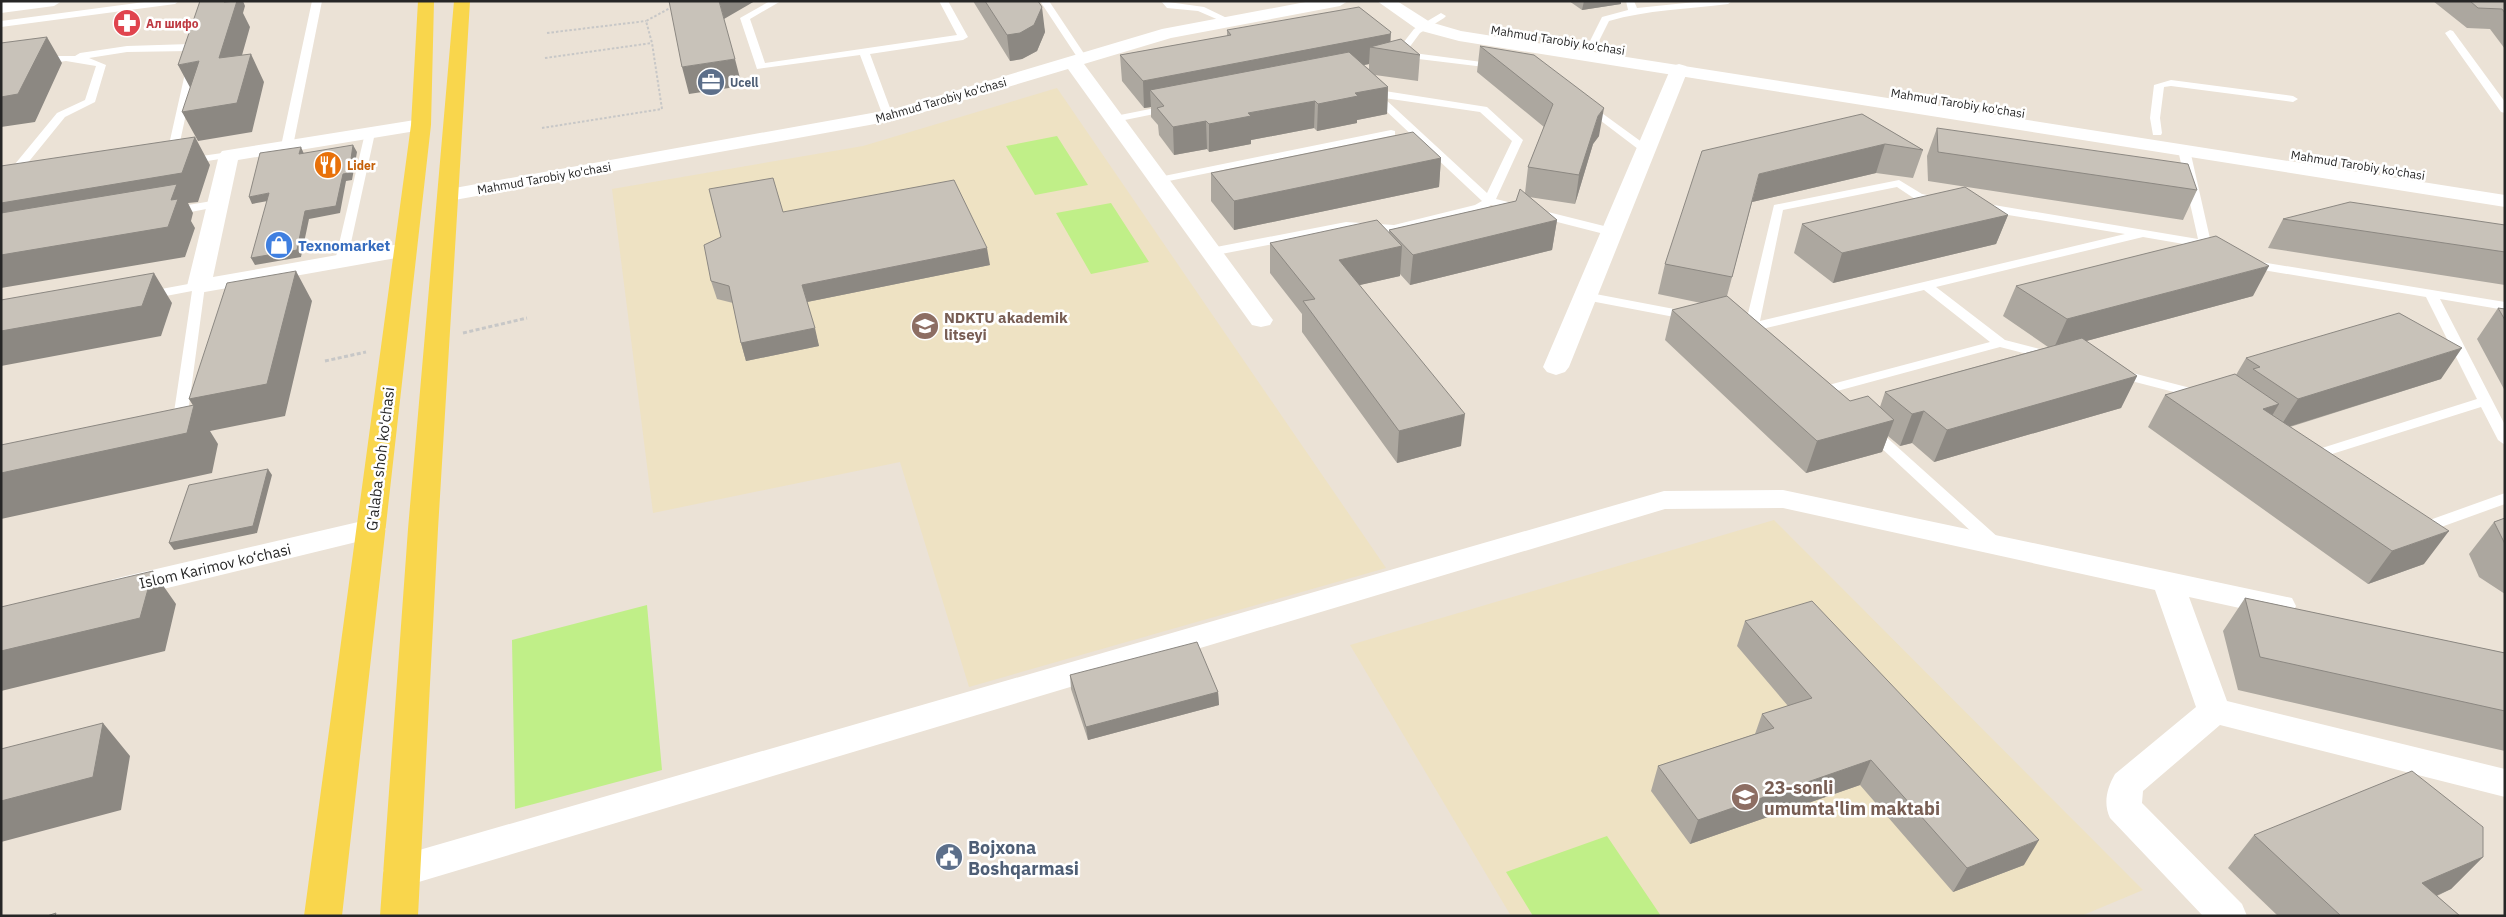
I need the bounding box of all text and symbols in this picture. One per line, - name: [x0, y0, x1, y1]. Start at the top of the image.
- pharmacy icon: Ал шифо: [112, 8, 142, 38]
- place label: Ал шифо: [146, 16, 199, 31]
- street label: Mahmud Tarobiy ko'chasi: [1490, 22, 1626, 58]
- office icon: Ucell: [696, 67, 726, 97]
- street label: Mahmud Tarobiy ko'chasi: [874, 74, 1008, 126]
- place label: Ucell: [730, 75, 759, 90]
- street label: Mahmud Tarobiy ko'chasi: [1890, 85, 2026, 121]
- street label: Mahmud Tarobiy ko'chasi: [2290, 147, 2426, 183]
- restaurant icon: Lider: [313, 150, 343, 180]
- place label: Lider: [347, 158, 376, 173]
- street label: Mahmud Tarobiy ko'chasi: [476, 159, 612, 197]
- shop icon: Texnomarket: [264, 230, 294, 260]
- place label: Texnomarket: [298, 236, 390, 255]
- place label: NDKTU akademik litseyi: [944, 308, 1068, 344]
- school or university icon: NDKTU akademik litseyi: [910, 311, 940, 341]
- street label: G'alaba shoh ko'chasi: [362, 386, 398, 532]
- street label: Islom Karimov ko‘chasi: [137, 539, 293, 593]
- place label: 23-sonli umumta'lim maktabi: [1764, 776, 1940, 820]
- school or university icon: 23-sonli umumta'lim maktabi: [1730, 782, 1760, 812]
- place label: Bojxona Boshqarmasi: [968, 836, 1079, 880]
- public building icon: Bojxona Boshqarmasi: [934, 842, 964, 872]

